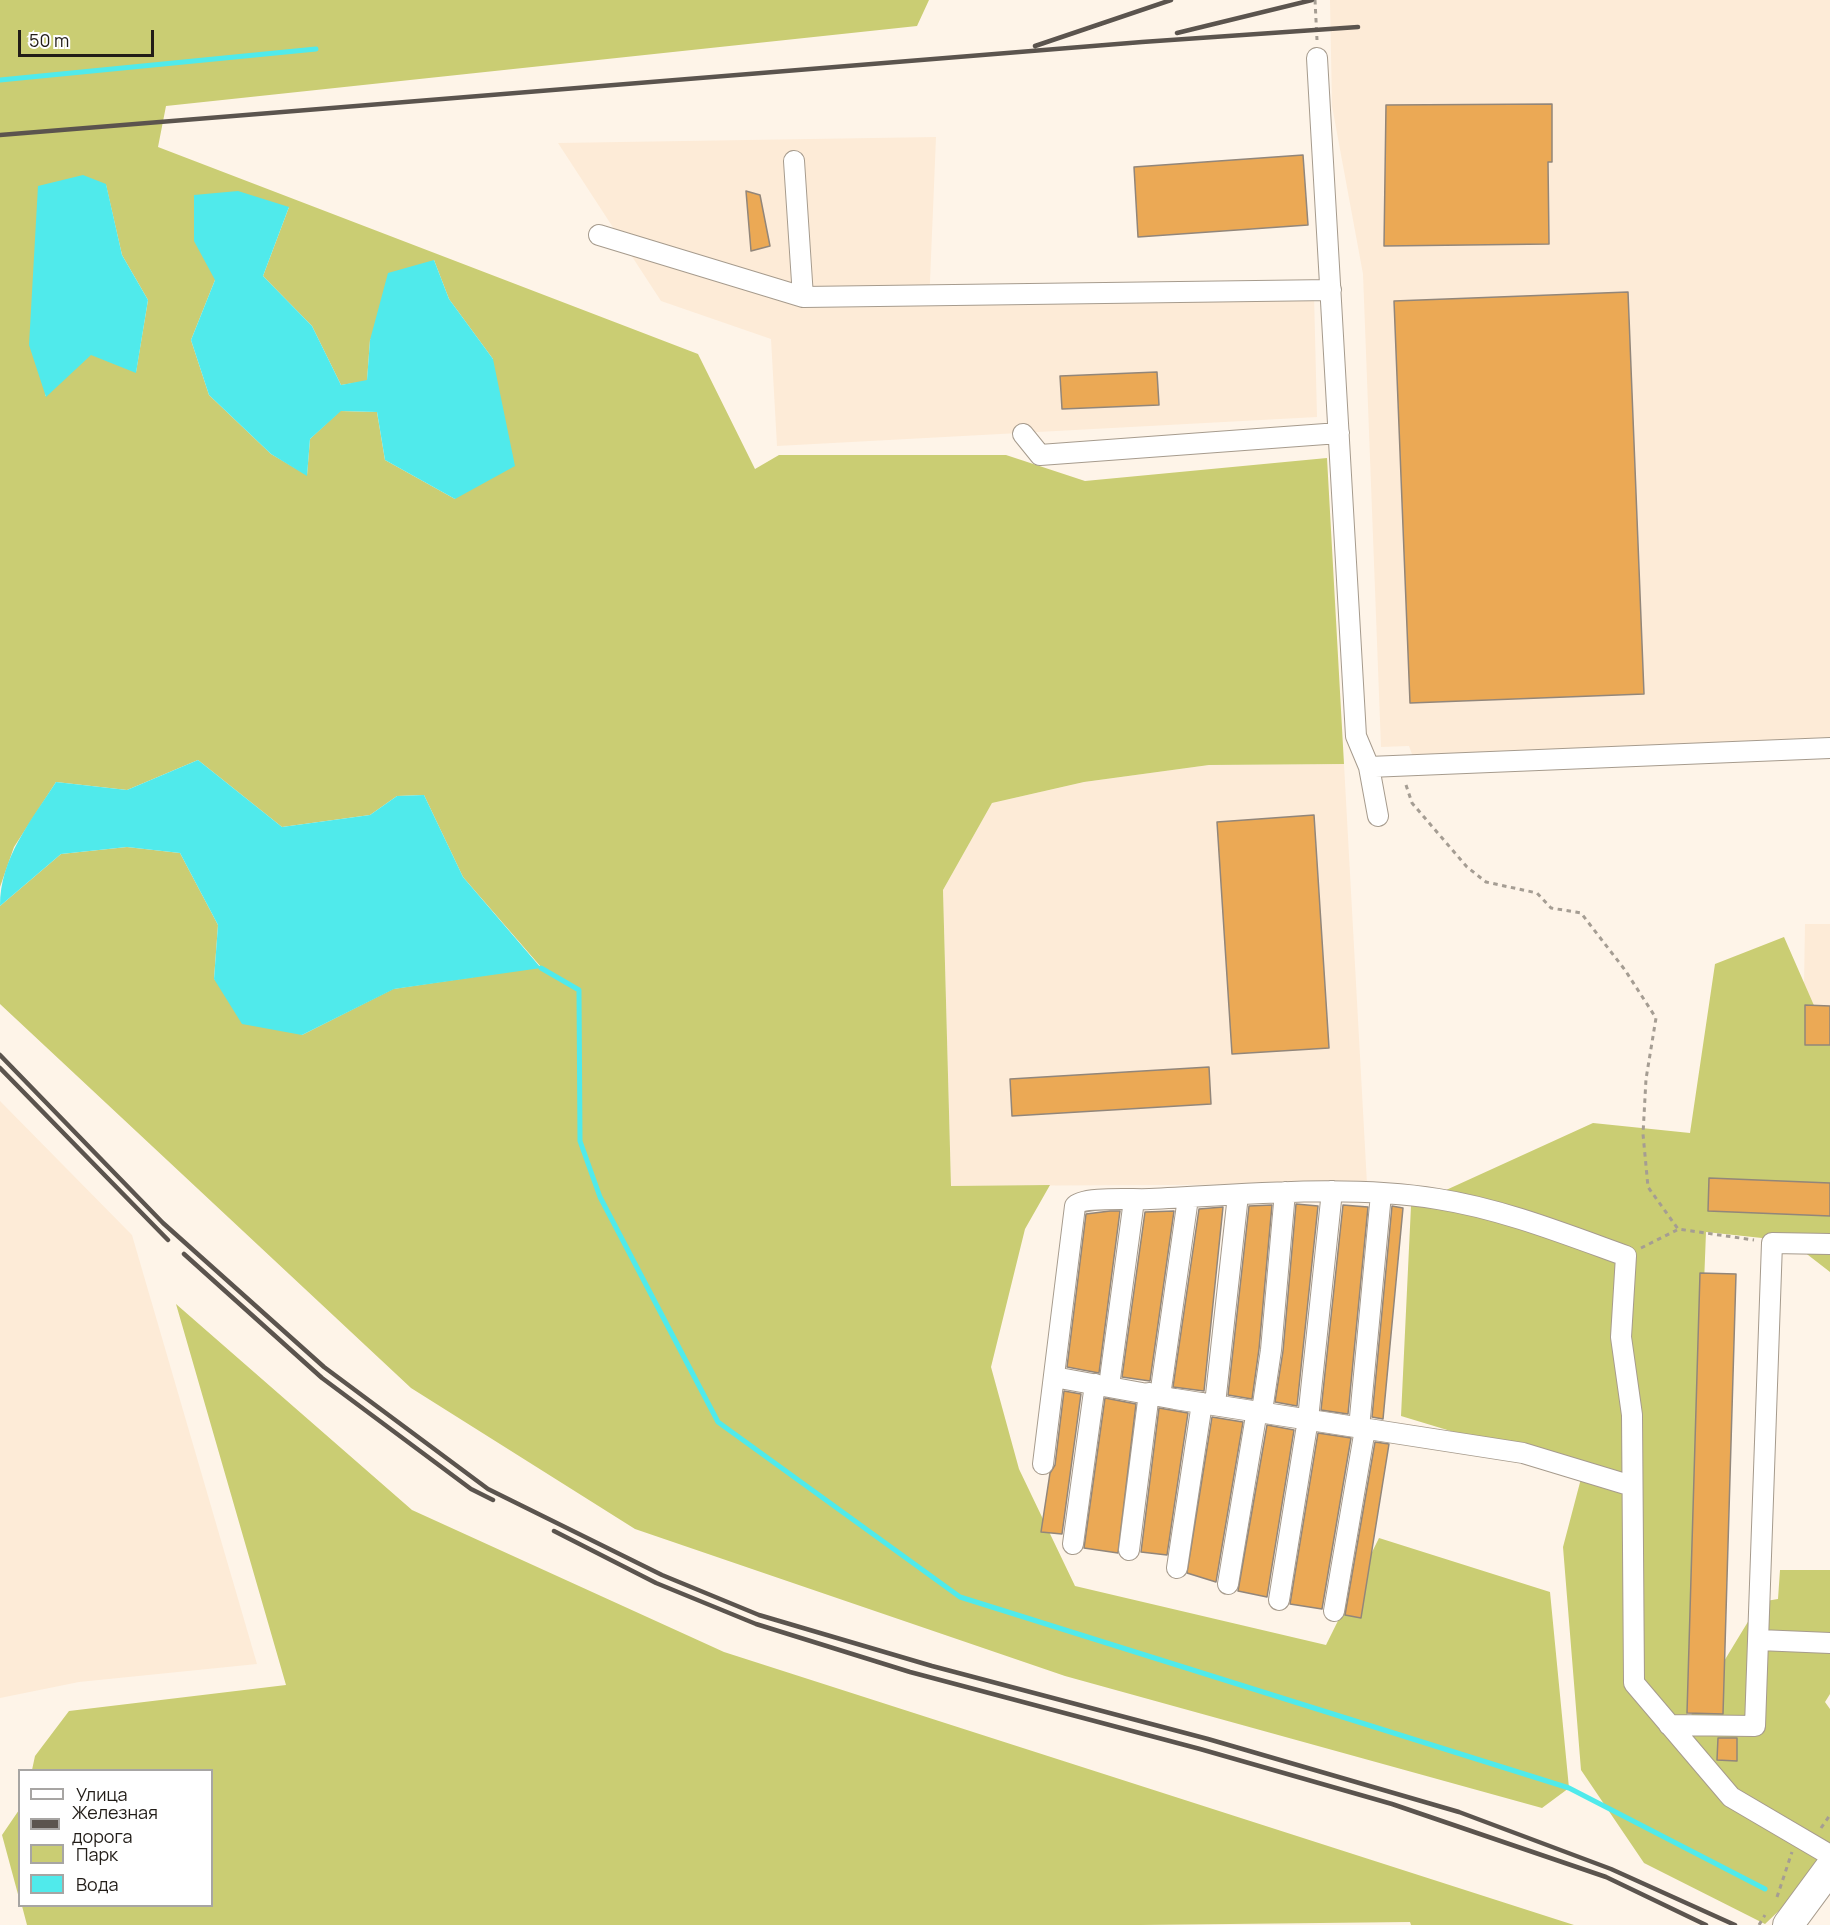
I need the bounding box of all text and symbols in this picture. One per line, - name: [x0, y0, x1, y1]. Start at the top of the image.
- scale bar: [21, 18, 158, 56]
- text: 50 m: [29, 28, 69, 52]
- legend: [18, 1769, 213, 1907]
- text: Улица: [76, 1782, 128, 1806]
- text: Железная дорога: [72, 1800, 158, 1848]
- text: Парк: [76, 1842, 118, 1866]
- text: Вода: [76, 1872, 118, 1896]

